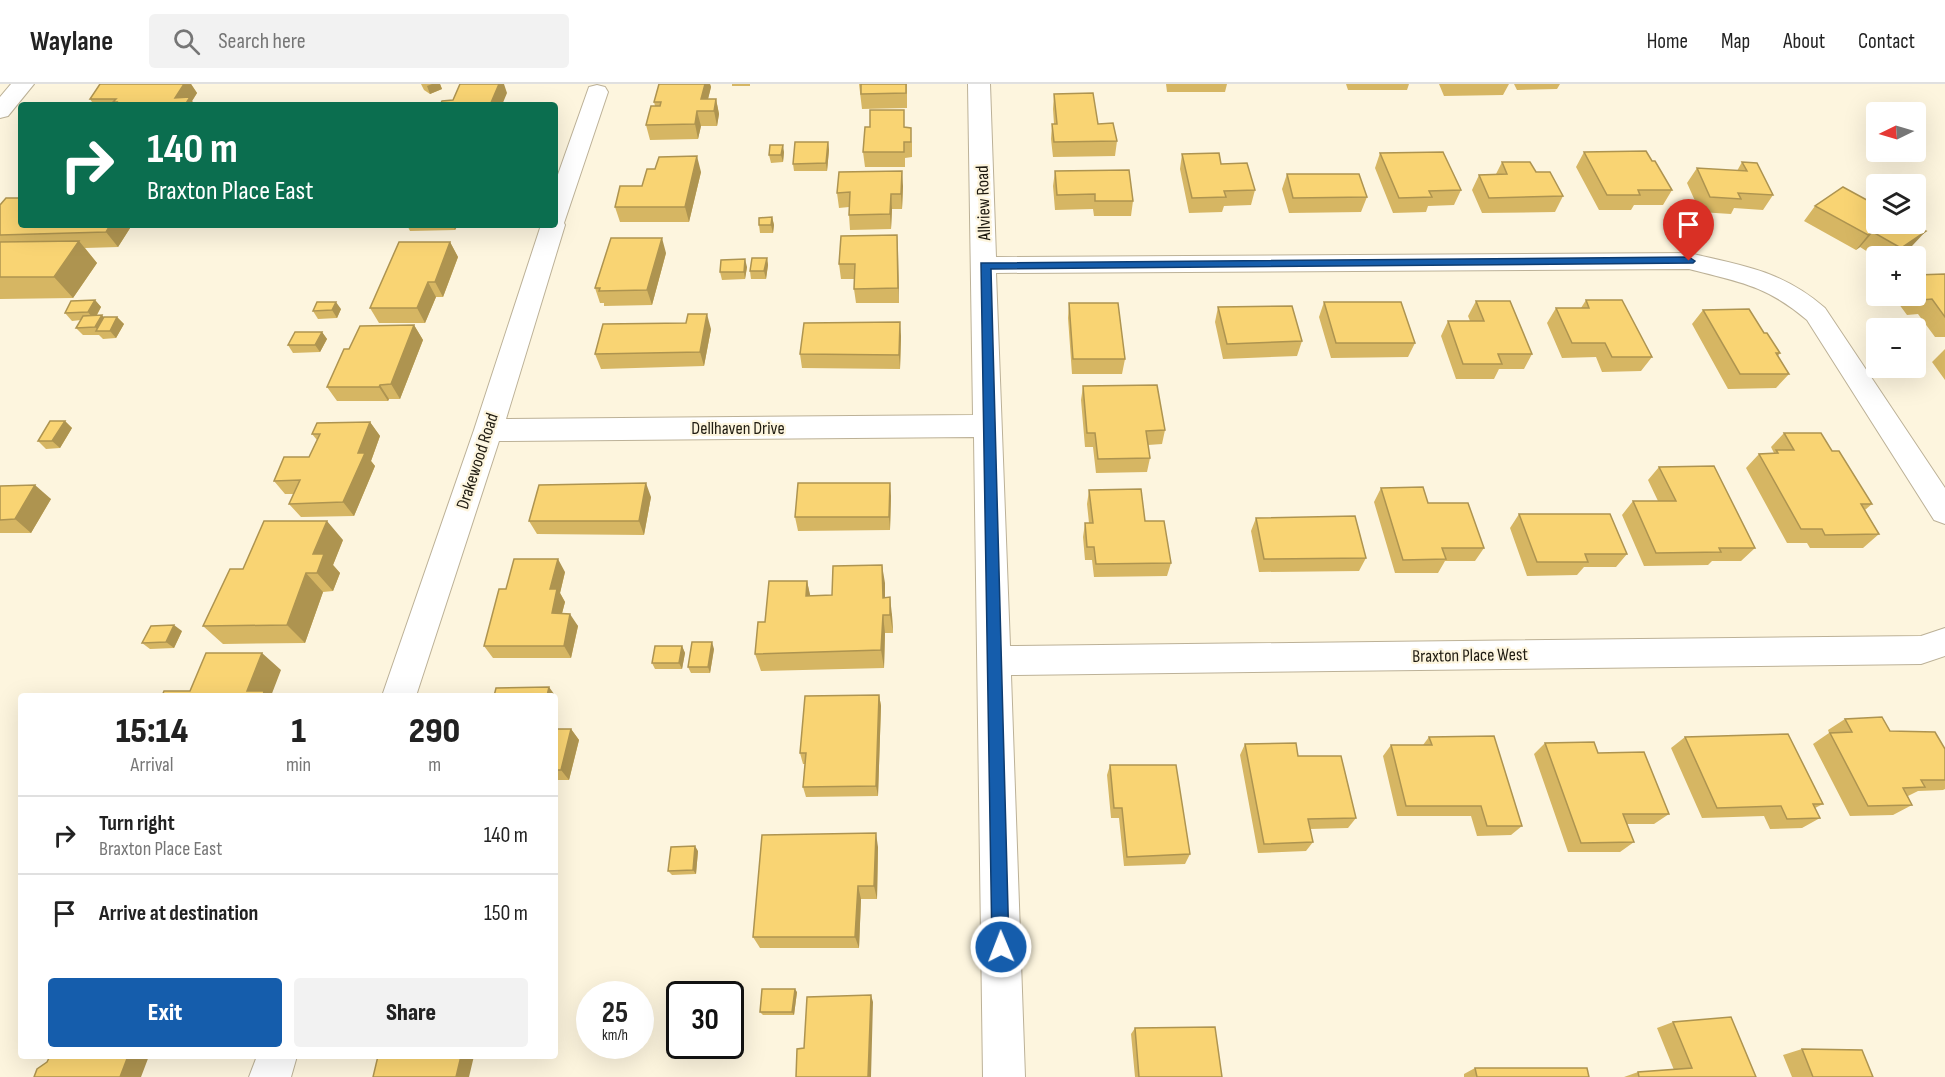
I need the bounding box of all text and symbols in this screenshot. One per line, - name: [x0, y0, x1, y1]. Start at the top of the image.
- search box: [149, 14, 569, 68]
- text: Waylane: [30, 25, 113, 58]
- icon: search: [170, 25, 203, 58]
- text: Search here: [218, 28, 306, 55]
- text: Home: [1647, 29, 1688, 54]
- text: Map: [1721, 29, 1750, 54]
- text: About: [1783, 29, 1825, 54]
- text: Contact: [1858, 29, 1915, 54]
- north arrow: [1866, 102, 1926, 162]
- map controls: [1866, 102, 1926, 378]
- text: 140 m: [147, 124, 238, 175]
- icon: right: [48, 126, 126, 204]
- street label: Allview Road: [972, 165, 995, 242]
- button: layers: [1866, 174, 1926, 234]
- text: Braxton Place East: [147, 175, 313, 207]
- pin: [1663, 199, 1714, 261]
- icon: arrive: [1672, 208, 1705, 241]
- button: +: [1866, 246, 1926, 306]
- button: −: [1866, 318, 1926, 378]
- street label: Drakewood Road: [452, 410, 503, 512]
- street label: Dellhaven Drive: [691, 418, 785, 439]
- street label: Braxton Place West: [1412, 644, 1528, 667]
- text: 15:14: [116, 710, 188, 753]
- text: 1: [291, 710, 306, 753]
- text: 290: [409, 710, 460, 753]
- text: Arrival: [131, 753, 174, 777]
- text: min: [286, 753, 311, 777]
- text: m: [428, 753, 441, 777]
- text: Turn right: [99, 810, 175, 837]
- icon: right: [48, 819, 81, 852]
- text: 140 m: [484, 822, 528, 849]
- text: Braxton Place East: [99, 837, 222, 861]
- icon: arrive: [48, 897, 81, 930]
- text: Arrive at destination: [99, 900, 258, 927]
- text: 150 m: [484, 900, 528, 927]
- position arrow: [969, 915, 1033, 979]
- button: Exit: [48, 978, 282, 1047]
- button: Share: [294, 978, 528, 1047]
- speed limit sign: 30: [666, 981, 744, 1059]
- text: 25: [602, 995, 628, 1031]
- text: km/h: [602, 1026, 628, 1045]

